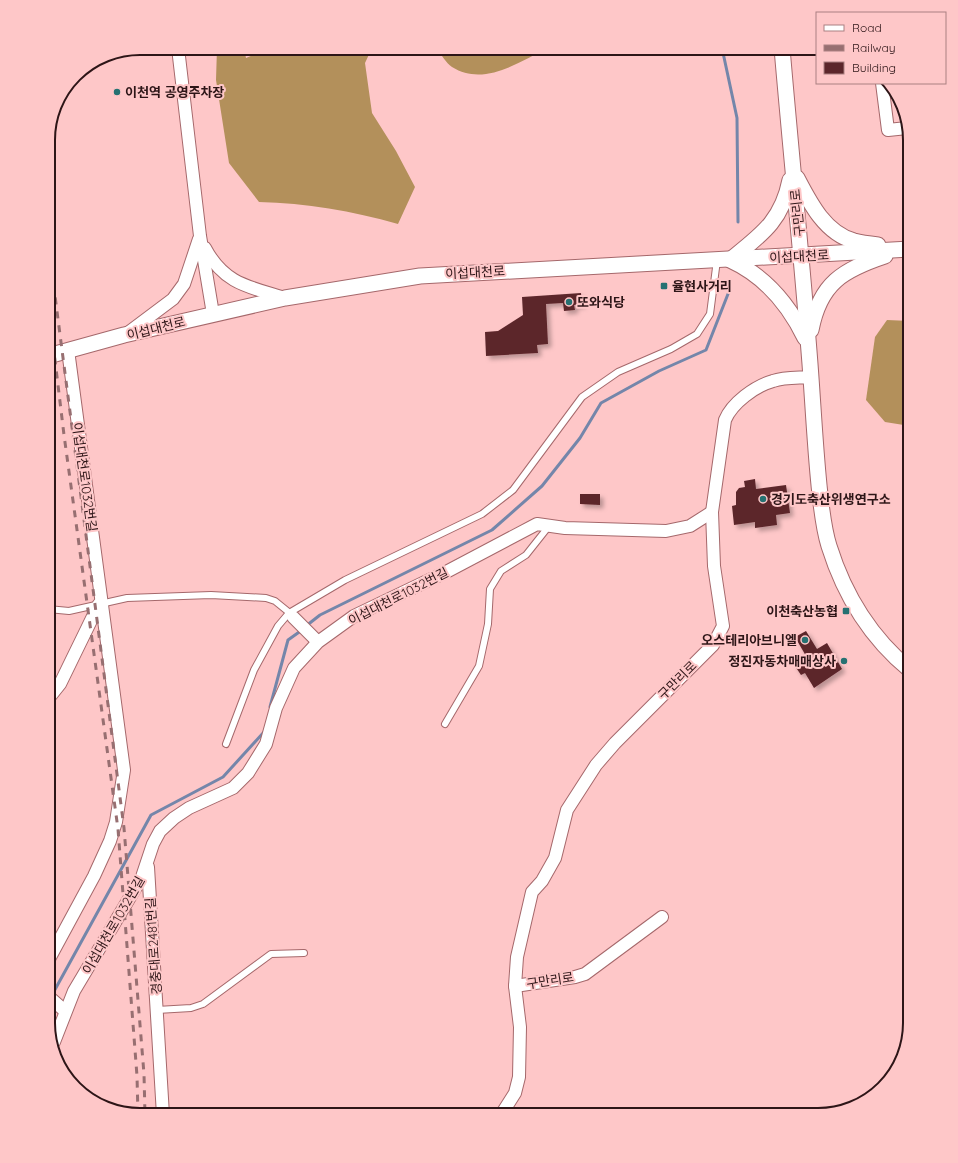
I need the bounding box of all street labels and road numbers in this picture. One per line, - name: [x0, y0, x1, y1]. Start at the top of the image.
- street label: 구만리로: [787, 188, 807, 238]
- street label: 이섭대천로: [769, 246, 829, 266]
- street label: 이섭대천로: [445, 262, 505, 282]
- street label: 이섭대천로: [125, 313, 187, 343]
- street label: 이섭대천로1032번길: [69, 421, 101, 533]
- street label: 이섭대천로1032번길: [345, 564, 451, 628]
- street label: 구만리로: [654, 657, 700, 703]
- street label: 이섭대천로1032번길: [79, 873, 147, 977]
- street label: 경충대로2481번길: [142, 897, 164, 995]
- street label: 구만리로: [525, 968, 575, 992]

